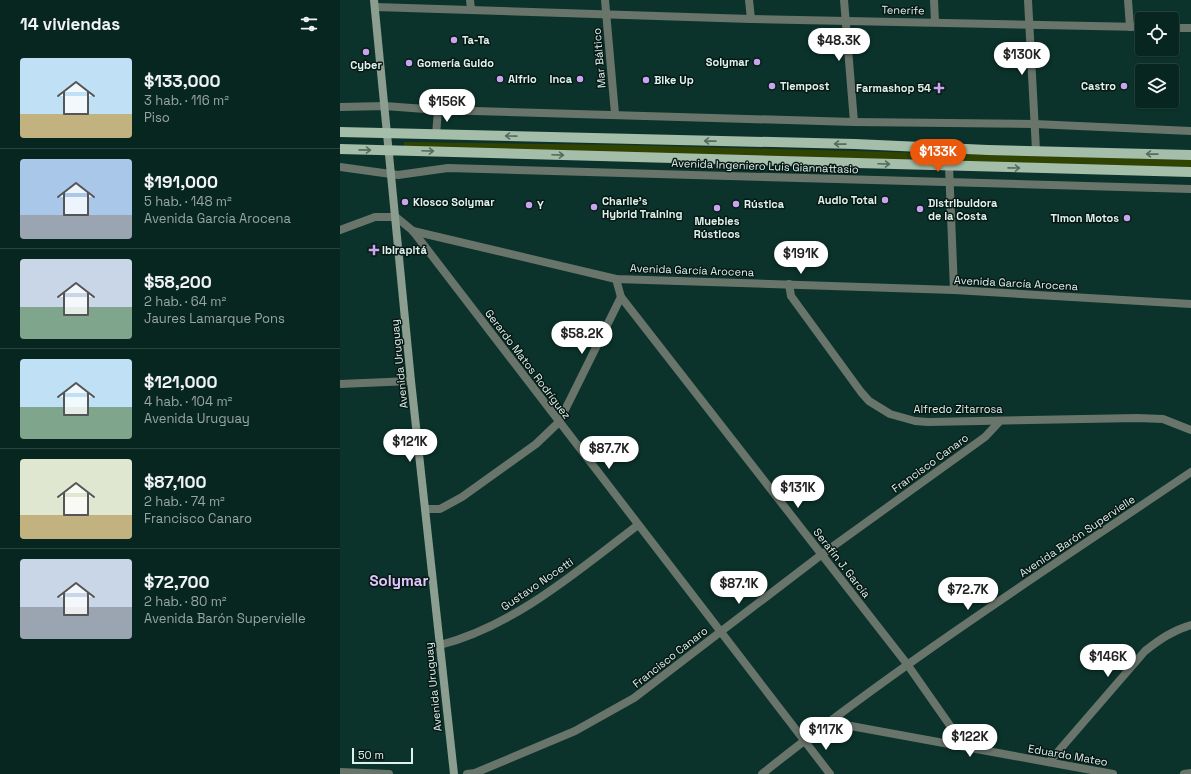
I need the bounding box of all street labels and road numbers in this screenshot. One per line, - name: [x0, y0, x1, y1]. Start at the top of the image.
- street label: Tenerife: [881, 3, 925, 17]
- street label: Mar Báltico: [589, 27, 609, 89]
- street label: Avenida Ingeniero Luis Giannattasio: [671, 156, 859, 176]
- street label: Avenida García Arocena: [630, 261, 755, 279]
- street label: Avenida García Arocena: [954, 273, 1079, 293]
- street label: Gerardo Matos Rodríguez: [482, 306, 574, 422]
- street label: Avenida Uruguay: [387, 319, 411, 409]
- street label: Alfredo Zitarrosa: [913, 402, 1003, 416]
- street label: Francisco Canaro: [889, 430, 971, 496]
- street label: Avenida Barón Supervielle: [1016, 492, 1138, 580]
- street label: Serafín J. García: [810, 525, 874, 601]
- street label: Gustavo Nocetti: [498, 554, 576, 613]
- street label: Francisco Canaro: [630, 623, 710, 691]
- street label: Avenida Uruguay: [421, 642, 445, 732]
- street label: Eduardo Mateo: [1027, 741, 1109, 769]

